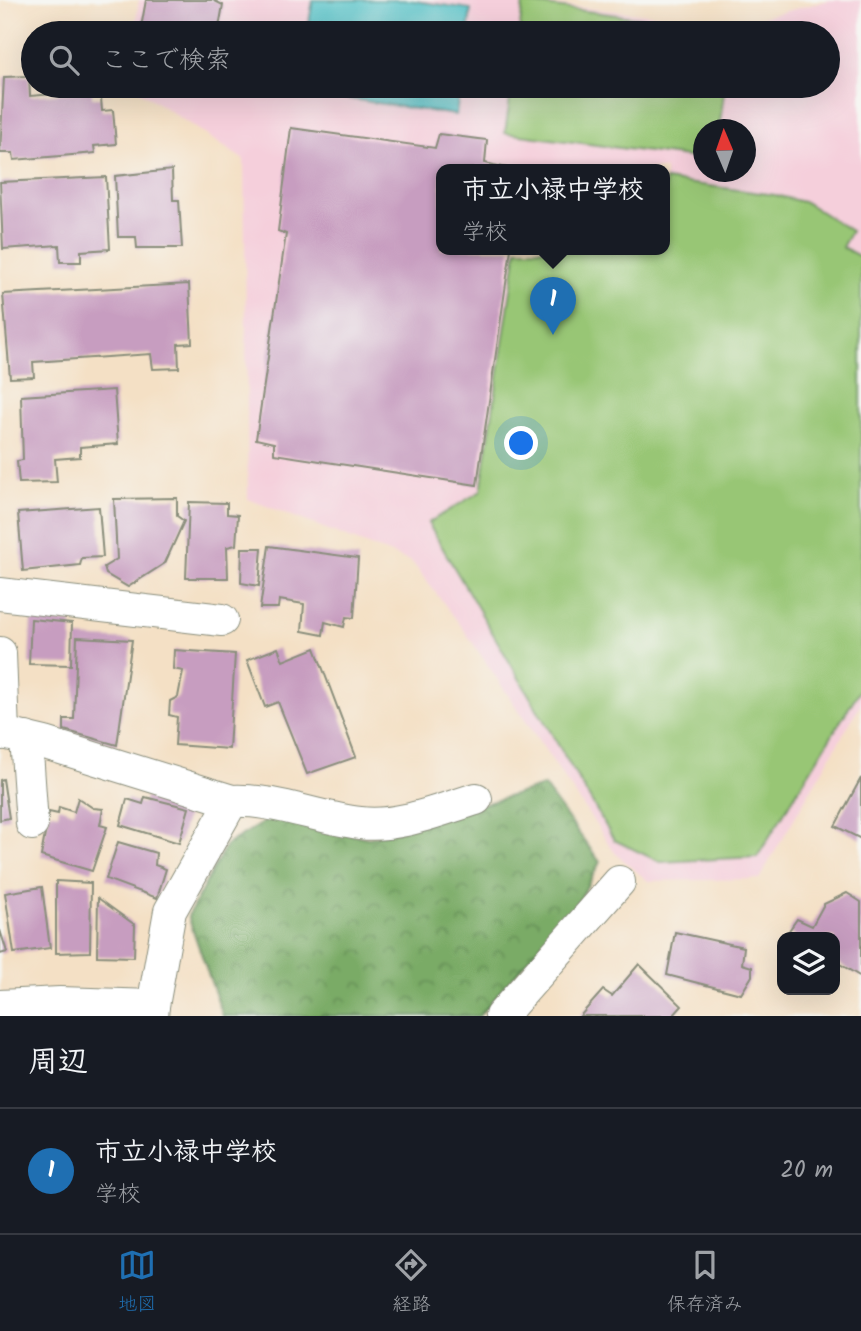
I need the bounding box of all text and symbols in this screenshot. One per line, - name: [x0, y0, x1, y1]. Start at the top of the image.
- search box: [21, 21, 840, 98]
- text: ここで検索: [101, 40, 231, 82]
- icon: search: [45, 41, 83, 79]
- north arrow: [693, 119, 756, 182]
- popup: [436, 164, 670, 255]
- text: 市立小禄中学校: [462, 170, 644, 212]
- text: 学校: [462, 215, 508, 251]
- pin: 1: [530, 277, 576, 335]
- your location: [504, 426, 538, 460]
- map controls: [777, 932, 840, 995]
- button: layers: [777, 932, 840, 995]
- text: 周辺: [28, 1039, 88, 1087]
- text: 市立小禄中学校: [95, 1132, 277, 1174]
- text: 1: [48, 1153, 54, 1189]
- text: 20 m: [781, 1153, 833, 1189]
- text: 学校: [95, 1177, 141, 1213]
- tab: 地図: [118, 1246, 156, 1320]
- tab: 経路: [392, 1246, 431, 1320]
- tab: 保存済み: [667, 1246, 743, 1320]

